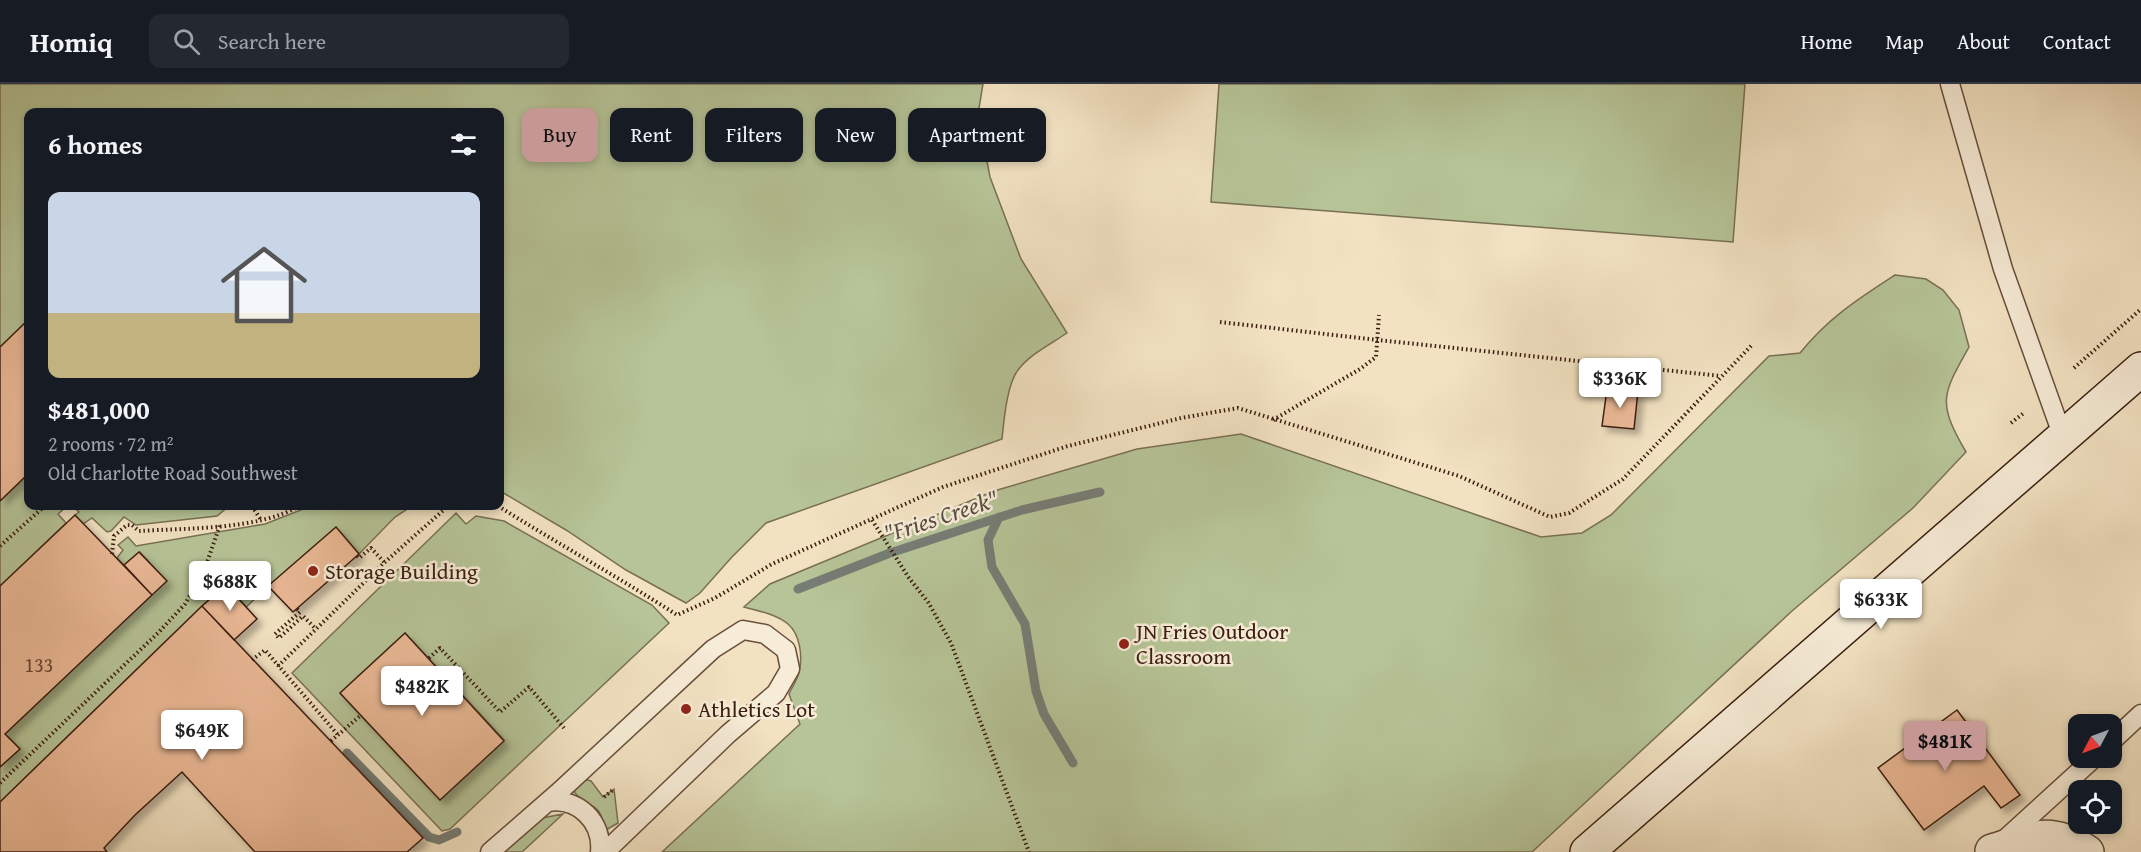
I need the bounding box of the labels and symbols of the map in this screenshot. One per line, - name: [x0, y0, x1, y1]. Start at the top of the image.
- pin: $336K: [1578, 358, 1662, 409]
- water label: "Fries Creek": [879, 481, 1003, 551]
- place label: Storage Building: [325, 555, 478, 587]
- pin: $688K: [188, 561, 272, 612]
- marker: Storage Building: [306, 564, 320, 578]
- pin: $633K: [1839, 579, 1923, 630]
- place label: JN Fries Outdoor Classroom: [1133, 615, 1288, 672]
- marker: JN Fries Outdoor Classroom: [1117, 637, 1131, 651]
- house number: 133: [25, 650, 53, 679]
- pin: $482K: [380, 666, 464, 717]
- place label: Athletics Lot: [698, 693, 815, 725]
- marker: Athletics Lot: [679, 702, 693, 716]
- pin: $649K: [160, 710, 244, 761]
- north arrow: [2068, 714, 2122, 768]
- pin: $481K: [1903, 721, 1987, 772]

